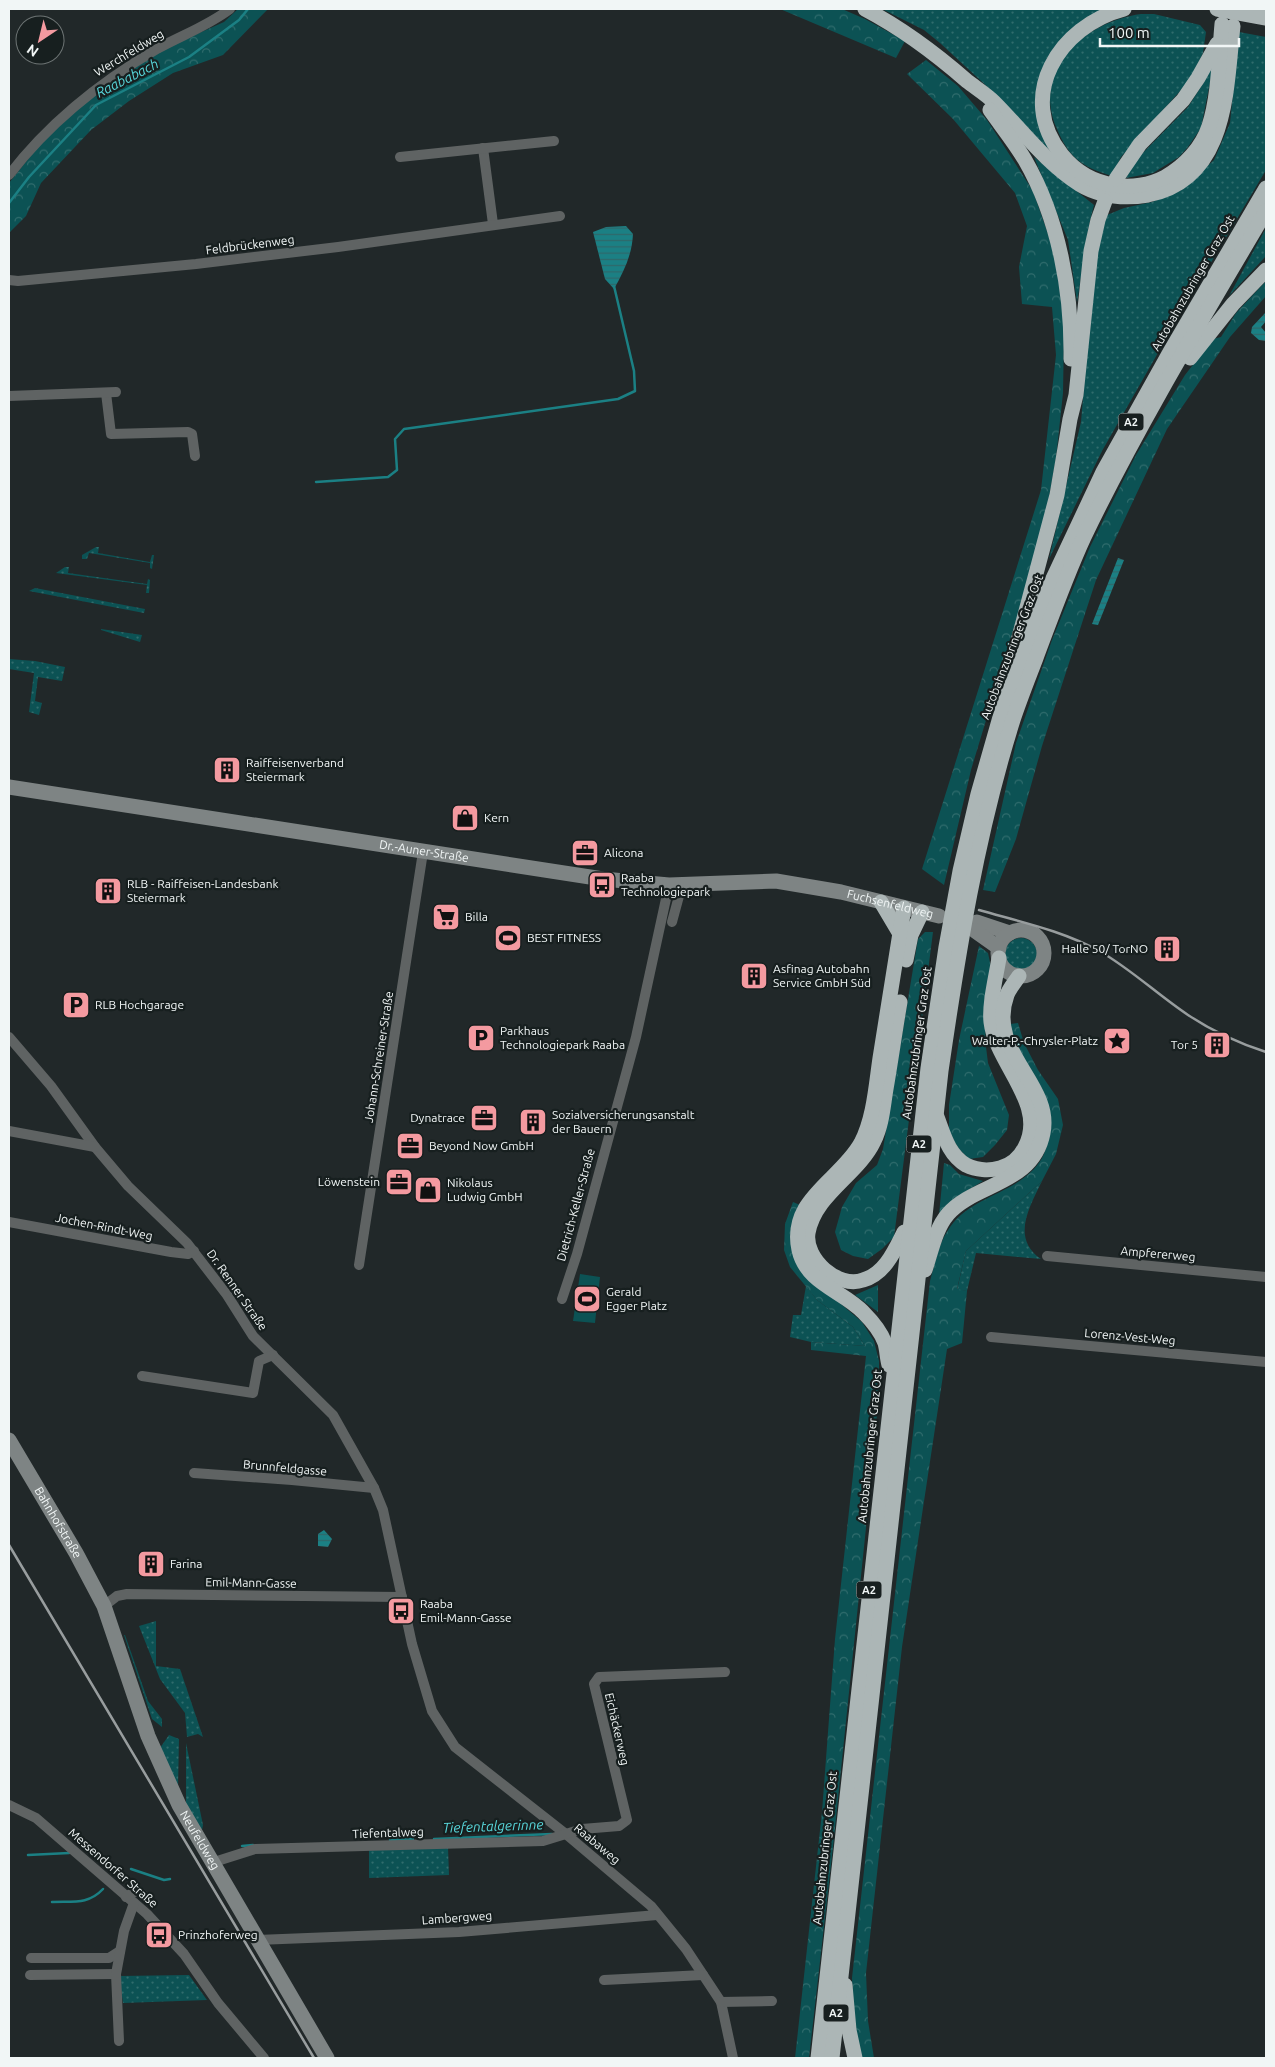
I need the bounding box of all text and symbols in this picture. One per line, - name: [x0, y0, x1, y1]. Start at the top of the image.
- north arrow: [15, 15, 65, 65]
- scale bar: [1100, 15, 1239, 47]
- text: 100 m: [1108, 24, 1150, 41]
- street label: Werchfeldweg: [92, 27, 166, 78]
- text: N: [24, 41, 41, 60]
- water label: Raababach: [93, 55, 161, 101]
- street label: Autobahnzubringer Graz Ost: [1148, 213, 1237, 353]
- street label: Feldbrückenweg: [205, 233, 295, 256]
- road number: A2: [1118, 414, 1144, 431]
- street label: Autobahnzubringer Graz Ost: [978, 572, 1045, 721]
- building icon: Raiffeisenverband Steiermark: [212, 755, 242, 785]
- place label: Raiffeisenverband Steiermark: [246, 756, 344, 783]
- shop icon: Kern: [450, 803, 480, 833]
- place label: Kern: [484, 811, 509, 824]
- street label: Dr.-Auner-Straße: [378, 837, 470, 864]
- office icon: Alicona: [570, 838, 600, 868]
- place label: Alicona: [604, 846, 643, 859]
- bus stop icon: Raaba Technologiepark: [587, 870, 617, 900]
- place label: Raaba Technologiepark: [621, 871, 710, 898]
- building icon: RLB - Raiffeisen-Landesbank Steiermark: [93, 876, 123, 906]
- place label: RLB - Raiffeisen-Landesbank Steiermark: [127, 877, 279, 904]
- street label: Fuchsenfeldweg: [846, 887, 935, 920]
- supermarket icon: Billa: [431, 902, 461, 932]
- place label: Billa: [465, 910, 488, 923]
- sports icon: BEST FITNESS: [493, 923, 523, 953]
- place label: BEST FITNESS: [527, 931, 601, 944]
- building icon: Halle 50/ TorNO: [1152, 934, 1182, 964]
- place label: Halle 50/ TorNO: [1062, 942, 1148, 955]
- building icon: Asfinag Autobahn Service GmbH Süd: [739, 961, 769, 991]
- place label: Asfinag Autobahn Service GmbH Süd: [773, 962, 871, 989]
- street label: Autobahnzubringer Graz Ost: [899, 966, 934, 1120]
- parking icon: RLB Hochgarage: [61, 990, 91, 1020]
- street label: Johann-Schreiner-Straße: [362, 990, 395, 1123]
- place label: RLB Hochgarage: [95, 998, 184, 1011]
- parking icon: Parkhaus Technologiepark Raaba: [466, 1023, 496, 1053]
- place label: Parkhaus Technologiepark Raaba: [500, 1024, 625, 1051]
- place icon: Walter-P.-Chrysler-Platz: [1102, 1026, 1132, 1056]
- building icon: Tor 5: [1202, 1030, 1232, 1060]
- place label: Walter-P.-Chrysler-Platz: [972, 1034, 1098, 1047]
- place label: Tor 5: [1171, 1038, 1198, 1051]
- office icon: Dynatrace: [469, 1103, 499, 1133]
- building icon: Sozialversicherungsanstalt der Bauern: [518, 1107, 548, 1137]
- place label: Sozialversicherungsanstalt der Bauern: [552, 1108, 695, 1135]
- place label: Dynatrace: [410, 1111, 465, 1124]
- office icon: Beyond Now GmbH: [395, 1131, 425, 1161]
- road number: A2: [906, 1136, 932, 1152]
- place label: Beyond Now GmbH: [429, 1139, 534, 1152]
- street label: Dietrich-Keller-Straße: [554, 1147, 597, 1263]
- office icon: Löwenstein: [384, 1167, 414, 1197]
- place label: Löwenstein: [318, 1175, 380, 1188]
- shop icon: Nikolaus Ludwig GmbH: [413, 1175, 443, 1205]
- place label: Nikolaus Ludwig GmbH: [447, 1176, 523, 1203]
- street label: Jochen-Rindt-Weg: [54, 1211, 154, 1242]
- street label: Ampfererweg: [1120, 1244, 1196, 1263]
- street label: Dr. Renner Straße: [205, 1247, 270, 1333]
- sports icon: Gerald Egger Platz: [572, 1284, 602, 1314]
- place label: Gerald Egger Platz: [606, 1285, 668, 1312]
- street label: Lorenz-Vest-Weg: [1084, 1326, 1176, 1347]
- street label: Autobahnzubringer Graz Ost: [855, 1368, 884, 1523]
- street label: Brunnfeldgasse: [243, 1457, 328, 1478]
- street label: Bahnhofstraße: [32, 1484, 84, 1560]
- building icon: Farina: [136, 1549, 166, 1579]
- place label: Farina: [170, 1557, 203, 1570]
- street label: Emil-Mann-Gasse: [205, 1575, 297, 1590]
- road number: A2: [856, 1582, 882, 1598]
- bus stop icon: Raaba Emil-Mann-Gasse: [386, 1596, 416, 1626]
- place label: Raaba Emil-Mann-Gasse: [420, 1597, 512, 1624]
- street label: Eichäckerweg: [603, 1691, 632, 1766]
- street label: Autobahnzubringer Graz Ost: [810, 1770, 839, 1925]
- street label: Neufeldweg: [178, 1808, 222, 1872]
- water label: Tiefentalgerinne: [442, 1816, 544, 1836]
- street label: Raabaweg: [572, 1821, 623, 1867]
- street label: Messendorfer Straße: [66, 1825, 160, 1910]
- street label: Tiefentalweg: [352, 1825, 424, 1840]
- street label: Lambergweg: [421, 1909, 493, 1926]
- bus stop icon: Prinzhoferweg: [144, 1920, 174, 1950]
- place label: Prinzhoferweg: [178, 1928, 258, 1941]
- road number: A2: [824, 2005, 848, 2022]

